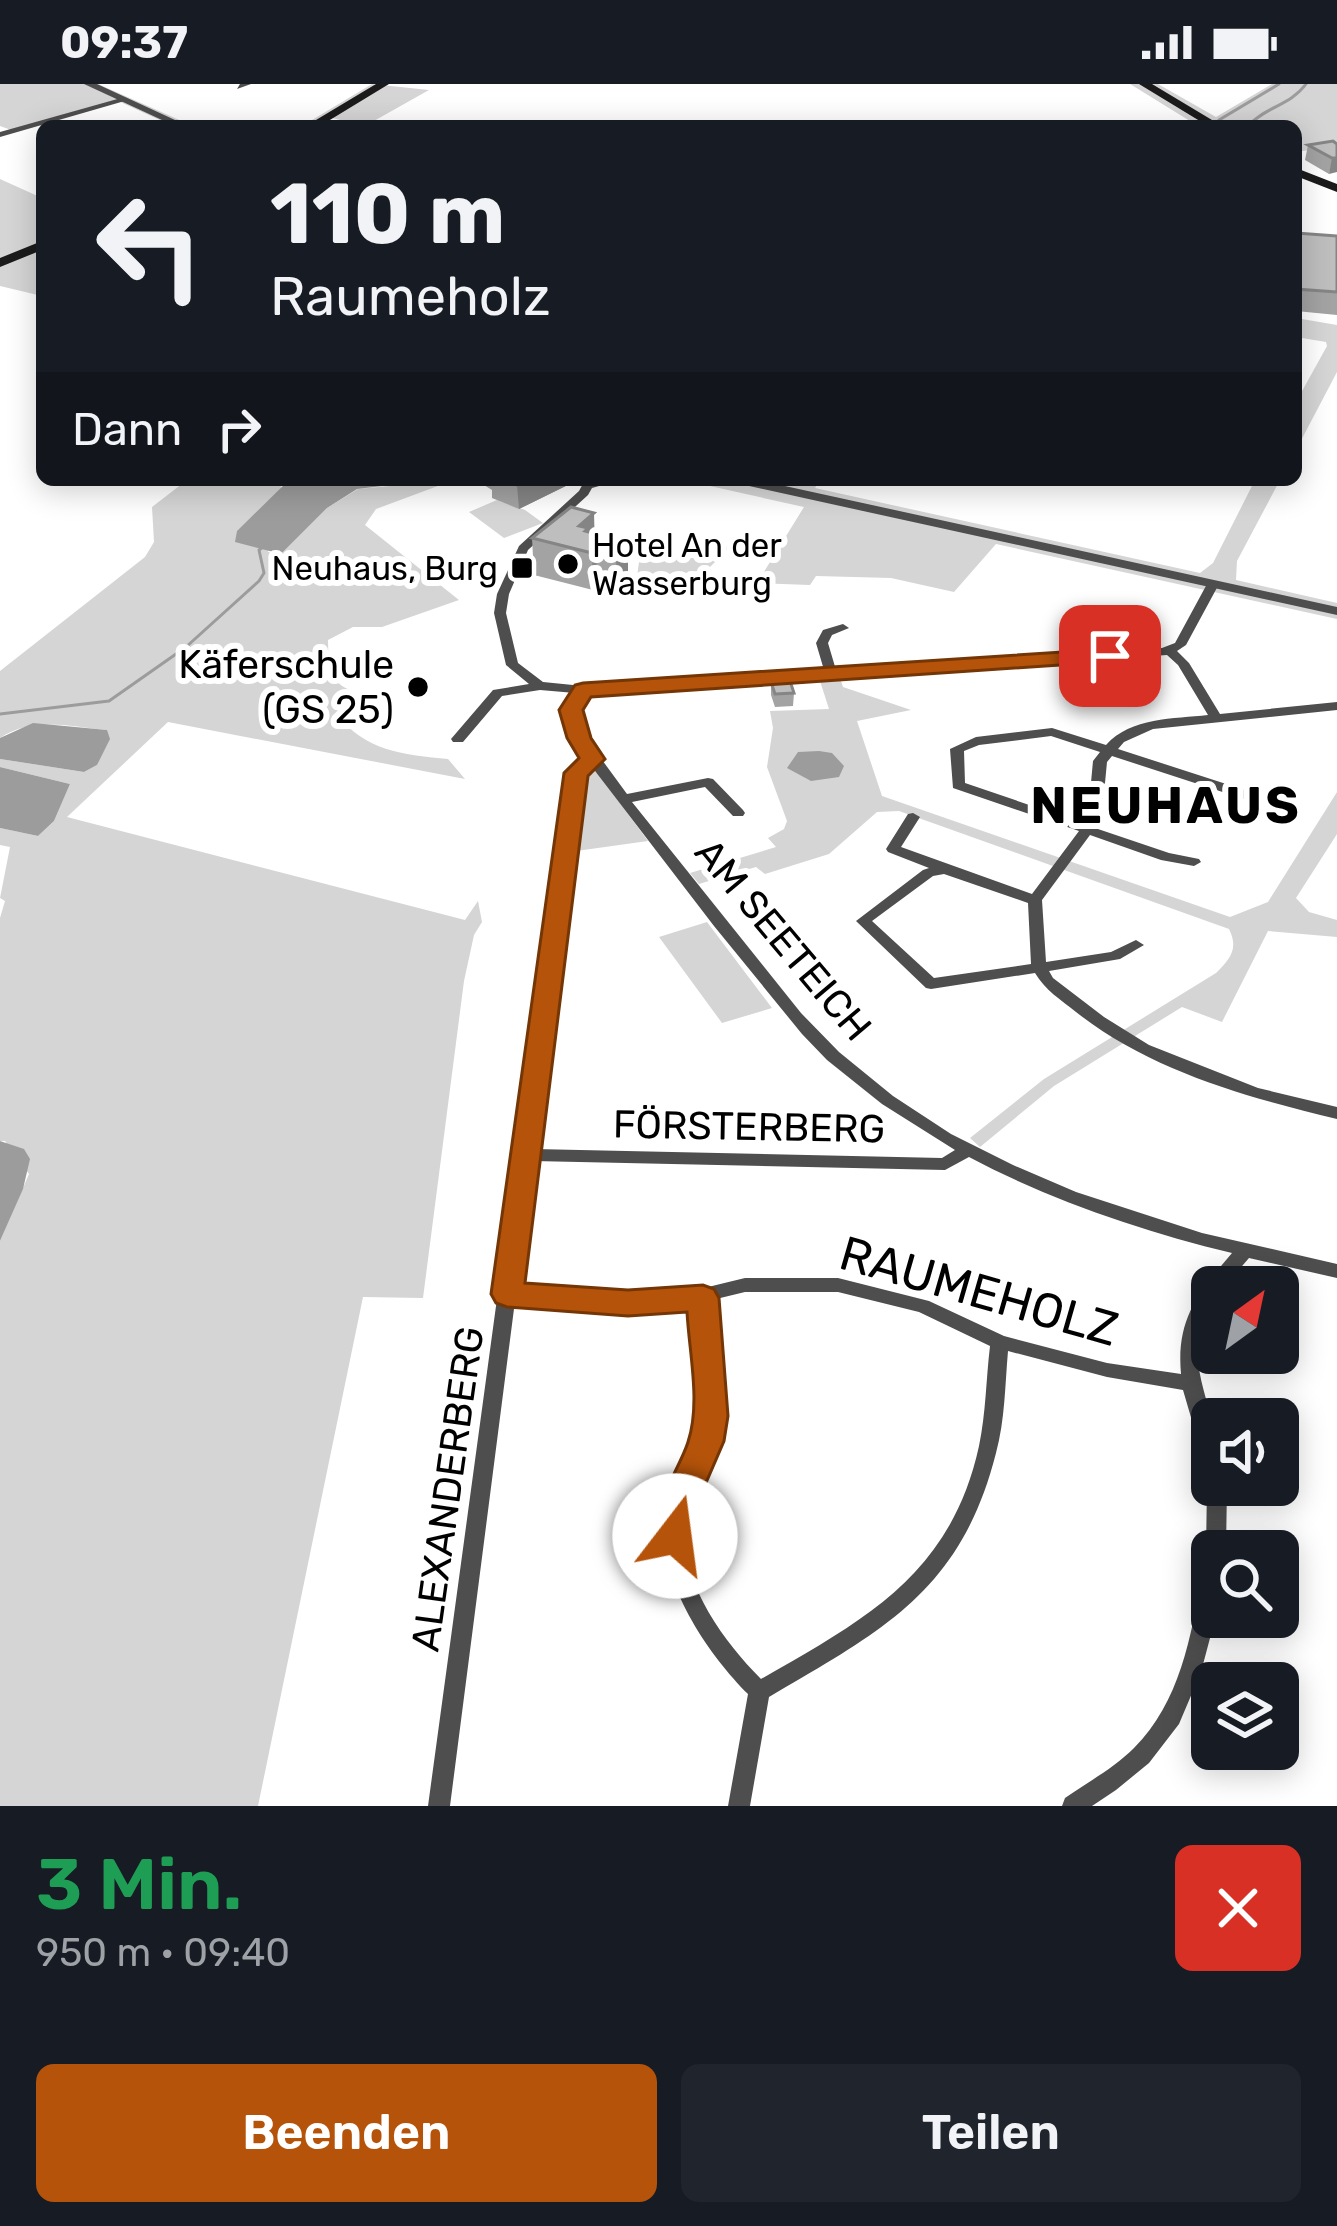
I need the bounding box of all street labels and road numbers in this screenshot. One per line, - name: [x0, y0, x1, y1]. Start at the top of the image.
- street label: AM SEETEICH: [685, 830, 881, 1050]
- street label: FÖRSTERBERG: [613, 1102, 885, 1152]
- street label: RAUMEHOLZ: [833, 1224, 1125, 1358]
- street label: ALEXANDERBERG: [402, 1324, 494, 1654]

